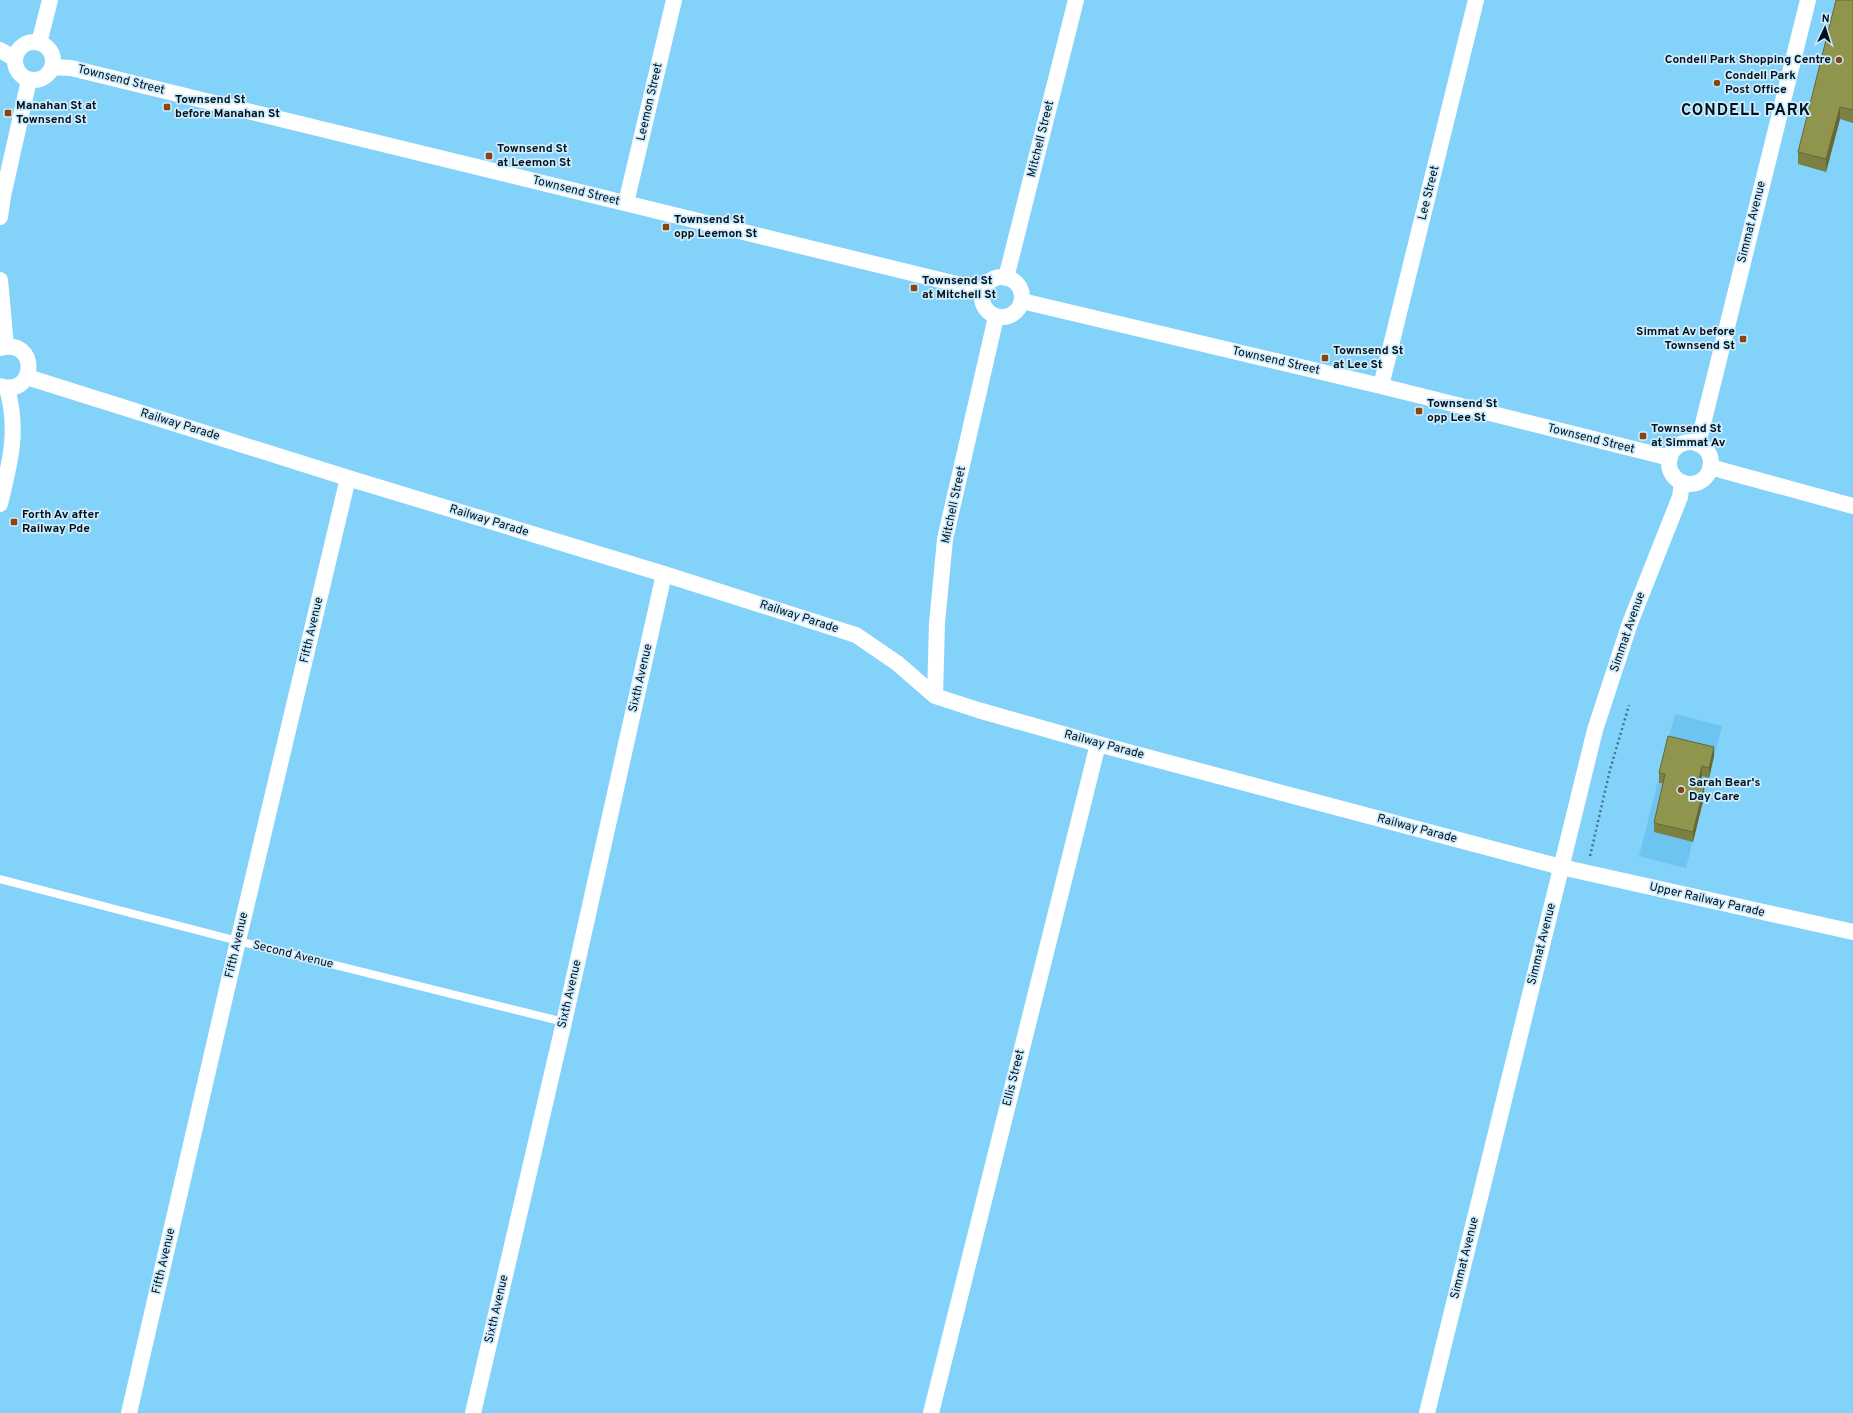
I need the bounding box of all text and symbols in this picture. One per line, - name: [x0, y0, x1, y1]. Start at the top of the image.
- north arrow: [1805, 8, 1845, 48]
- text: N: [1821, 12, 1830, 26]
- place label: Condell Park Shopping Centre: [1665, 52, 1831, 68]
- marker: Condell Park Shopping Centre: [1834, 55, 1844, 65]
- street label: Townsend Street: [76, 61, 166, 99]
- street label: Leemon Street: [633, 61, 667, 143]
- place label: Condell Park Post Office: [1725, 68, 1796, 98]
- marker: Condell Park Post Office: [1712, 78, 1722, 88]
- place label: Townsend St before Manahan St: [175, 92, 280, 122]
- place label: Manahan St at Townsend St: [16, 98, 97, 128]
- street label: Mitchell Street: [1024, 99, 1058, 179]
- district label: CONDELL PARK: [1681, 101, 1811, 121]
- marker: Townsend St before Manahan St: [162, 102, 172, 112]
- marker: Manahan St at Townsend St: [3, 108, 13, 118]
- place label: Townsend St at Leemon St: [497, 141, 571, 171]
- marker: Townsend St at Leemon St: [484, 151, 494, 161]
- street label: Lee Street: [1414, 164, 1444, 222]
- street label: Townsend Street: [531, 172, 621, 210]
- street label: Simmat Avenue: [1734, 179, 1770, 265]
- place label: Townsend St opp Leemon St: [674, 212, 757, 242]
- marker: Townsend St opp Leemon St: [661, 222, 671, 232]
- place label: Townsend St at Mitchell St: [922, 273, 997, 303]
- marker: Townsend St at Mitchell St: [909, 283, 919, 293]
- place label: Simmat Av before Townsend St: [1636, 324, 1735, 354]
- marker: Simmat Av before Townsend St: [1738, 334, 1748, 344]
- street label: Townsend Street: [1231, 343, 1321, 379]
- place label: Townsend St at Lee St: [1333, 343, 1404, 373]
- marker: Townsend St at Lee St: [1320, 353, 1330, 363]
- place label: Townsend St opp Lee St: [1427, 396, 1498, 426]
- street label: Railway Parade: [138, 405, 222, 445]
- marker: Townsend St opp Lee St: [1414, 406, 1424, 416]
- street label: Townsend Street: [1546, 420, 1636, 458]
- place label: Townsend St at Simmat Av: [1651, 421, 1726, 451]
- marker: Townsend St at Simmat Av: [1638, 431, 1648, 441]
- street label: Mitchell Street: [938, 465, 970, 545]
- street label: Railway Parade: [447, 501, 531, 541]
- place label: Forth Av after Railway Pde: [22, 507, 99, 537]
- marker: Forth Av after Railway Pde: [9, 517, 19, 527]
- street label: Simmat Avenue: [1607, 590, 1649, 674]
- street label: Fifth Avenue: [297, 595, 327, 665]
- street label: Railway Parade: [757, 597, 841, 637]
- street label: Sixth Avenue: [625, 642, 657, 714]
- street label: Railway Parade: [1062, 727, 1146, 763]
- place label: Sarah Bear's Day Care: [1689, 775, 1760, 805]
- marker: Sarah Bear's Day Care: [1676, 785, 1686, 795]
- street label: Railway Parade: [1375, 811, 1459, 847]
- street label: Upper Railway Parade: [1648, 879, 1766, 921]
- street label: Simmat Avenue: [1524, 901, 1560, 987]
- street label: Fifth Avenue: [222, 910, 252, 980]
- street label: Second Avenue: [251, 937, 335, 973]
- street label: Sixth Avenue: [554, 958, 586, 1030]
- street label: Ellis Street: [999, 1048, 1029, 1108]
- street label: Simmat Avenue: [1447, 1215, 1483, 1301]
- street label: Fifth Avenue: [149, 1226, 179, 1296]
- street label: Sixth Avenue: [481, 1273, 513, 1345]

